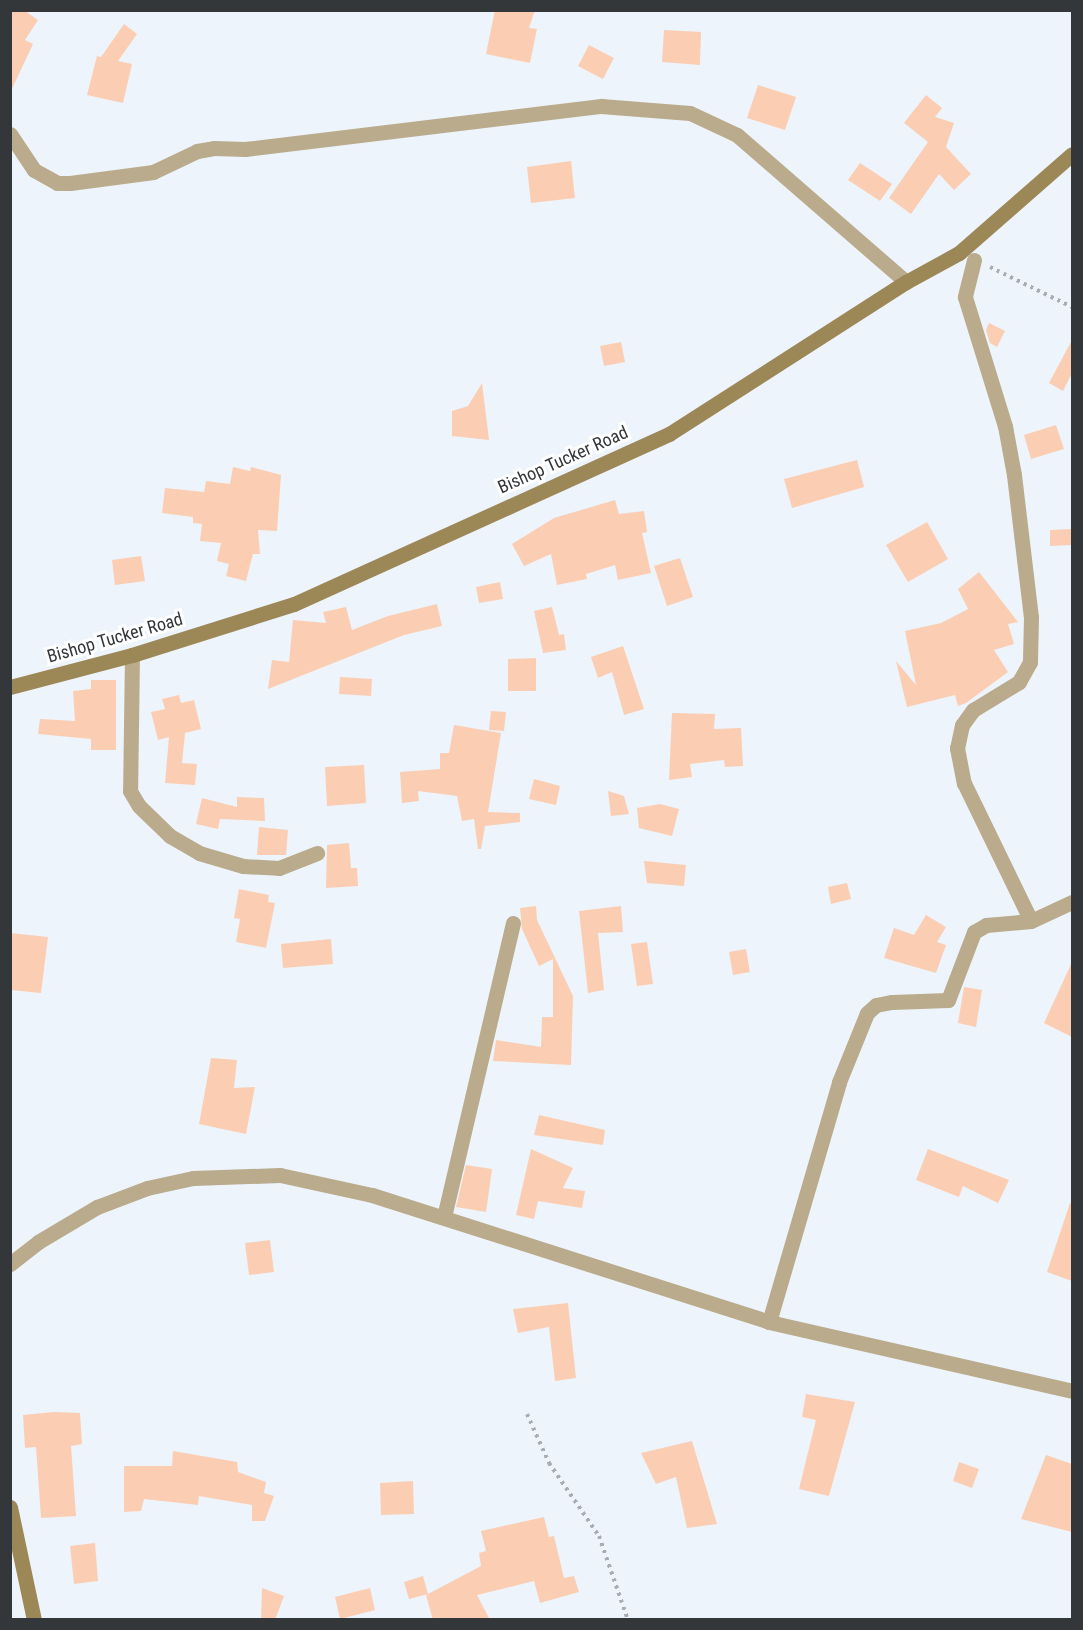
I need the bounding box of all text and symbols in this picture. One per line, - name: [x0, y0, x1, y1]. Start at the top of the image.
- street label: Bishop Tucker Road: [494, 422, 632, 498]
- street label: Bishop Tucker Road: [44, 608, 186, 668]

